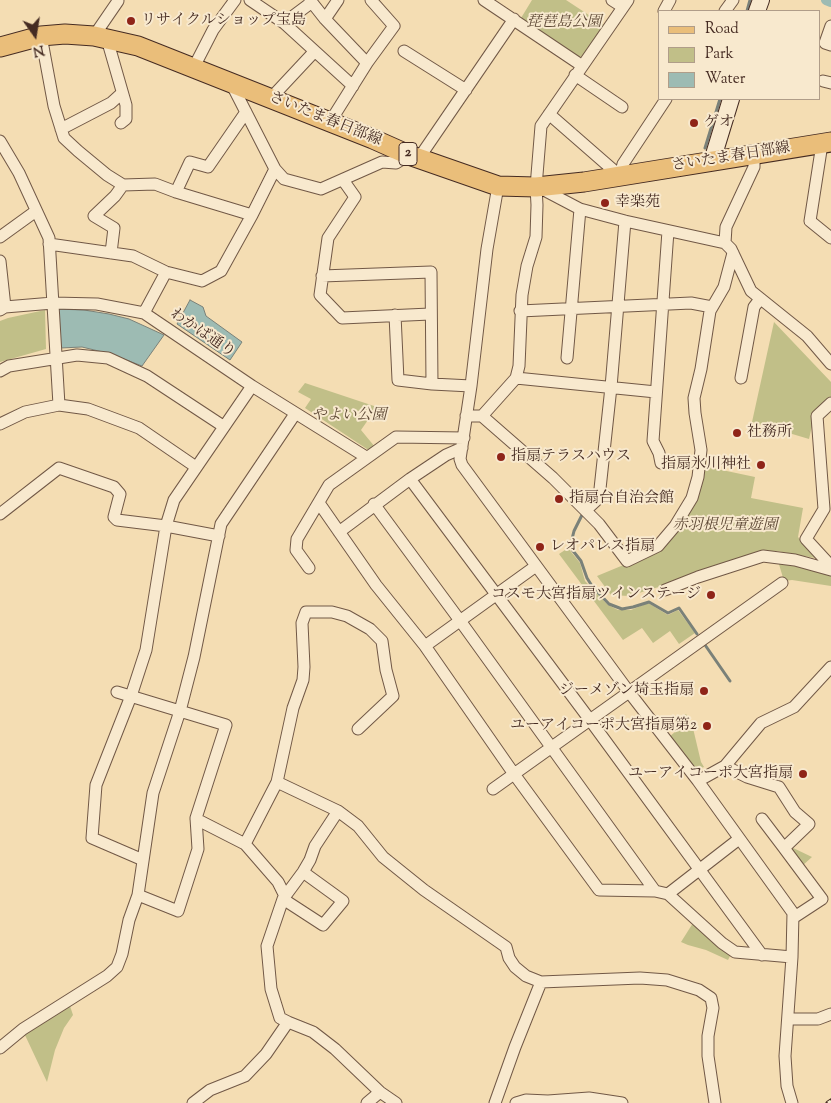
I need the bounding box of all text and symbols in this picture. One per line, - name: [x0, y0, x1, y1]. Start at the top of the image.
- north arrow: [10, 10, 60, 60]
- legend: [658, 10, 821, 100]
- place label: リサイクルショップ宝島: [141, 12, 306, 30]
- park label: 琵琶島公園: [527, 14, 601, 32]
- marker: リサイクルショップ宝島: [125, 15, 137, 27]
- text: Road: [705, 19, 739, 40]
- text: N: [31, 39, 46, 61]
- text: Park: [705, 44, 734, 65]
- text: Water: [705, 69, 745, 90]
- street label: さいたま春日部線: [266, 89, 384, 151]
- place label: ゲオ: [704, 114, 734, 132]
- marker: ゲオ: [688, 117, 700, 129]
- street label: さいたま春日部線: [670, 140, 792, 176]
- road number: 2: [399, 142, 417, 166]
- place label: 幸楽苑: [615, 194, 660, 212]
- marker: 幸楽苑: [599, 197, 611, 209]
- street label: わかば通り: [166, 306, 238, 362]
- park label: やよい公園: [312, 407, 386, 425]
- place label: 社務所: [747, 424, 792, 442]
- marker: 社務所: [731, 427, 743, 439]
- place label: 指扇テラスハウス: [511, 448, 631, 466]
- marker: 指扇テラスハウス: [495, 451, 507, 463]
- place label: 指扇氷川神社: [661, 456, 751, 474]
- marker: 指扇氷川神社: [755, 459, 767, 471]
- place label: 指扇台自治会館: [569, 490, 674, 508]
- marker: 指扇台自治会館: [553, 493, 565, 505]
- park label: 赤羽根児童遊園: [673, 517, 777, 535]
- place label: レオパレス指扇: [550, 538, 655, 556]
- marker: レオパレス指扇: [534, 541, 546, 553]
- place label: コスモ大宮指扇ツインステージ: [491, 586, 701, 604]
- marker: コスモ大宮指扇ツインステージ: [705, 589, 717, 601]
- place label: ジーメゾン埼玉指扇: [559, 682, 694, 700]
- marker: ジーメゾン埼玉指扇: [698, 685, 710, 697]
- place label: ユーアイコーポ大宮指扇第2: [510, 717, 697, 735]
- marker: ユーアイコーポ大宮指扇第2: [701, 720, 713, 732]
- place label: ユーアイコーポ大宮指扇: [628, 765, 793, 783]
- marker: ユーアイコーポ大宮指扇: [797, 768, 809, 780]

